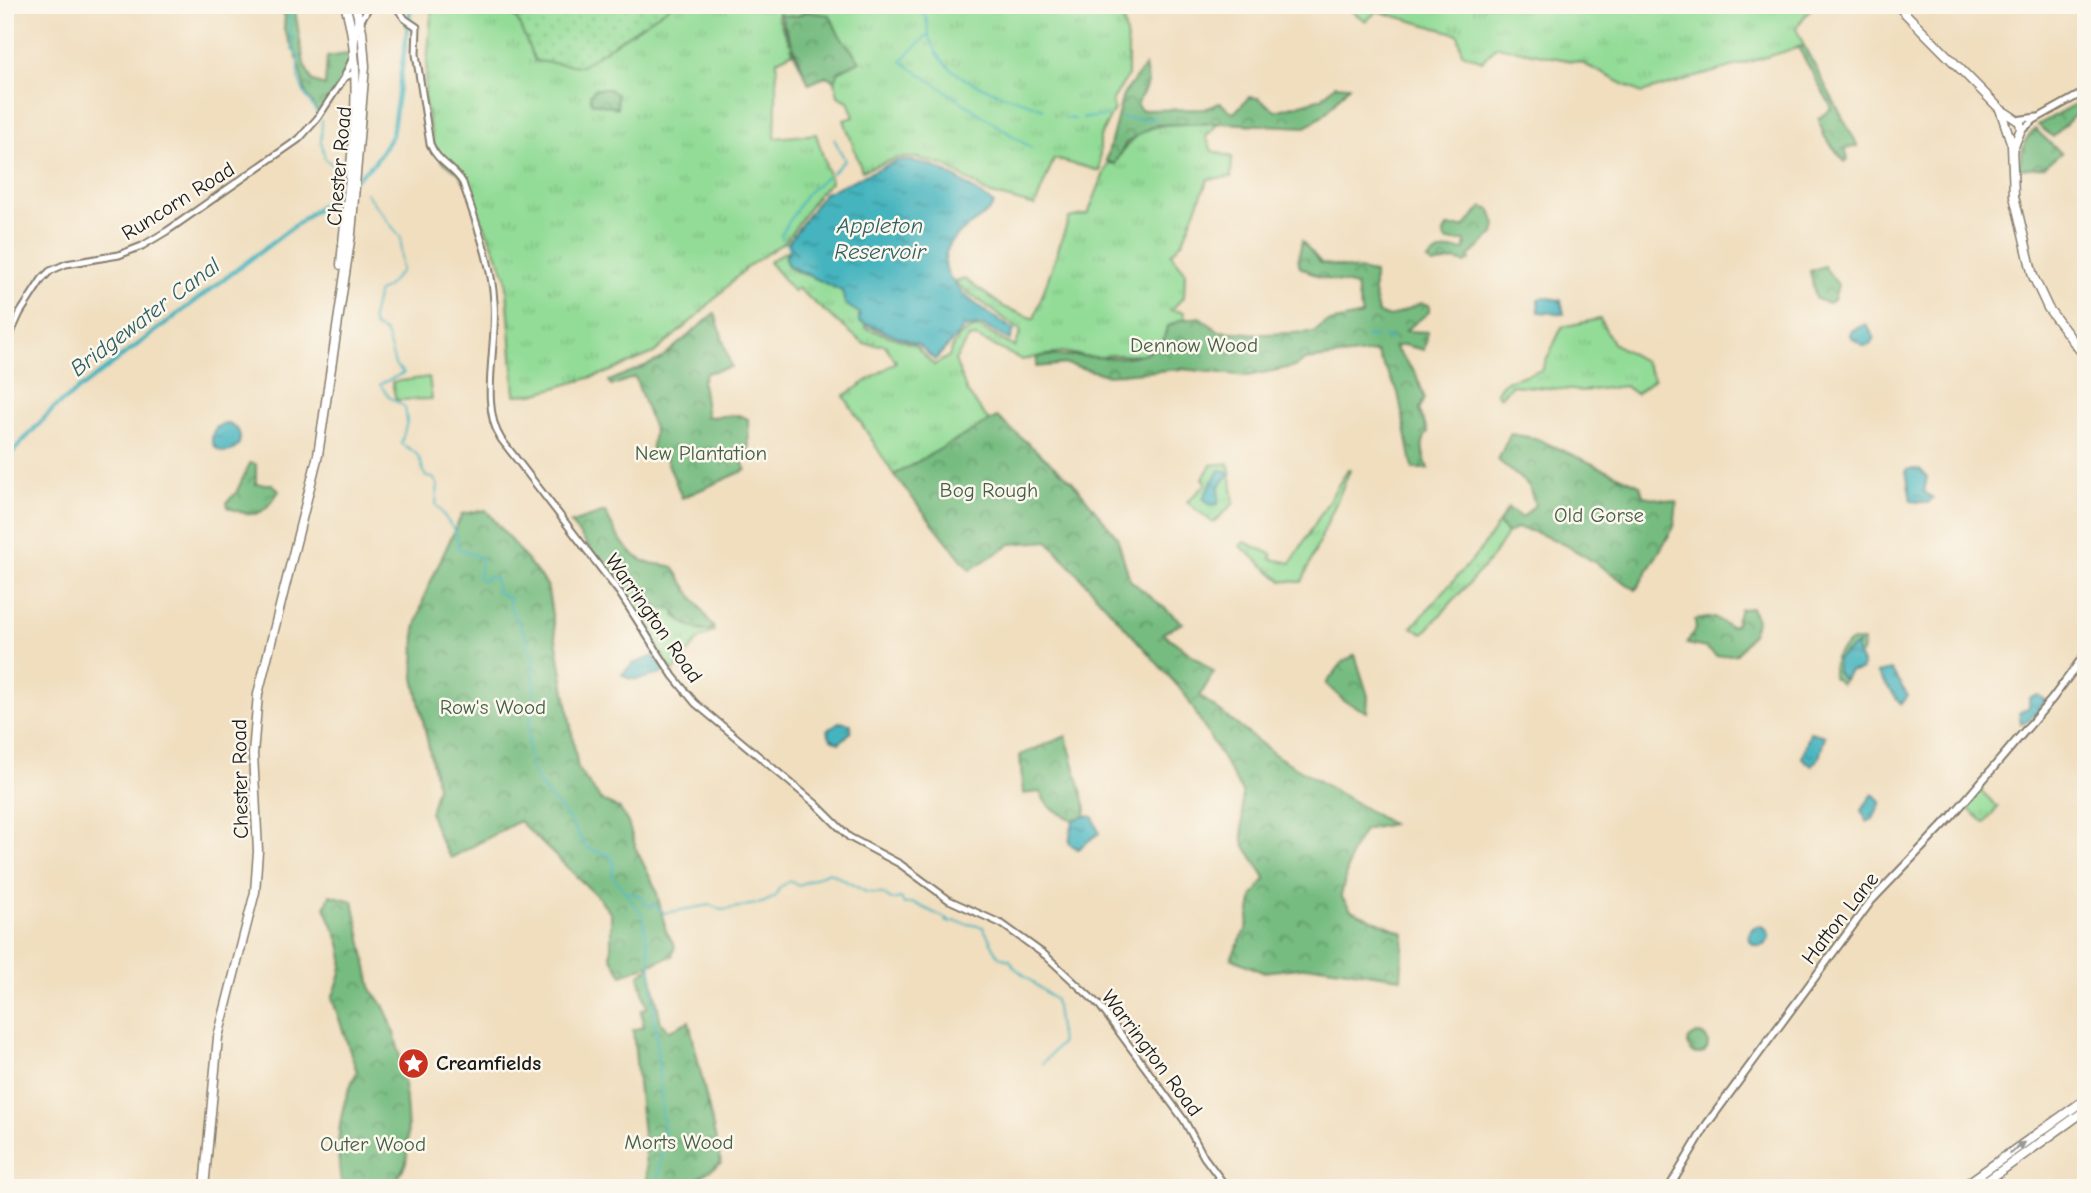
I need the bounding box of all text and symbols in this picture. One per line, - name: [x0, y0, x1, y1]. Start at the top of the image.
- street label: Chester Road: [322, 105, 356, 227]
- street label: Runcorn Road: [117, 157, 239, 245]
- water label: Appleton Reservoir: [834, 212, 927, 265]
- water label: Bridgewater Canal: [65, 251, 226, 382]
- park label: Dennow Wood: [1130, 333, 1258, 357]
- park label: New Plantation: [635, 441, 767, 465]
- park label: Bog Rough: [940, 478, 1038, 502]
- park label: Old Gorse: [1554, 503, 1644, 527]
- street label: Warrington Road: [600, 549, 708, 687]
- park label: Row's Wood: [440, 695, 546, 719]
- street label: Chester Road: [227, 719, 253, 839]
- street label: Hatton Lane: [1797, 867, 1883, 969]
- street label: Warrington Road: [1097, 985, 1207, 1121]
- place icon: Creamfields: [396, 1046, 430, 1080]
- place label: Creamfields: [436, 1051, 541, 1075]
- park label: Morts Wood: [624, 1130, 734, 1154]
- park label: Outer Wood: [320, 1132, 426, 1156]
- one-way arrow: [2008, 1141, 2026, 1155]

